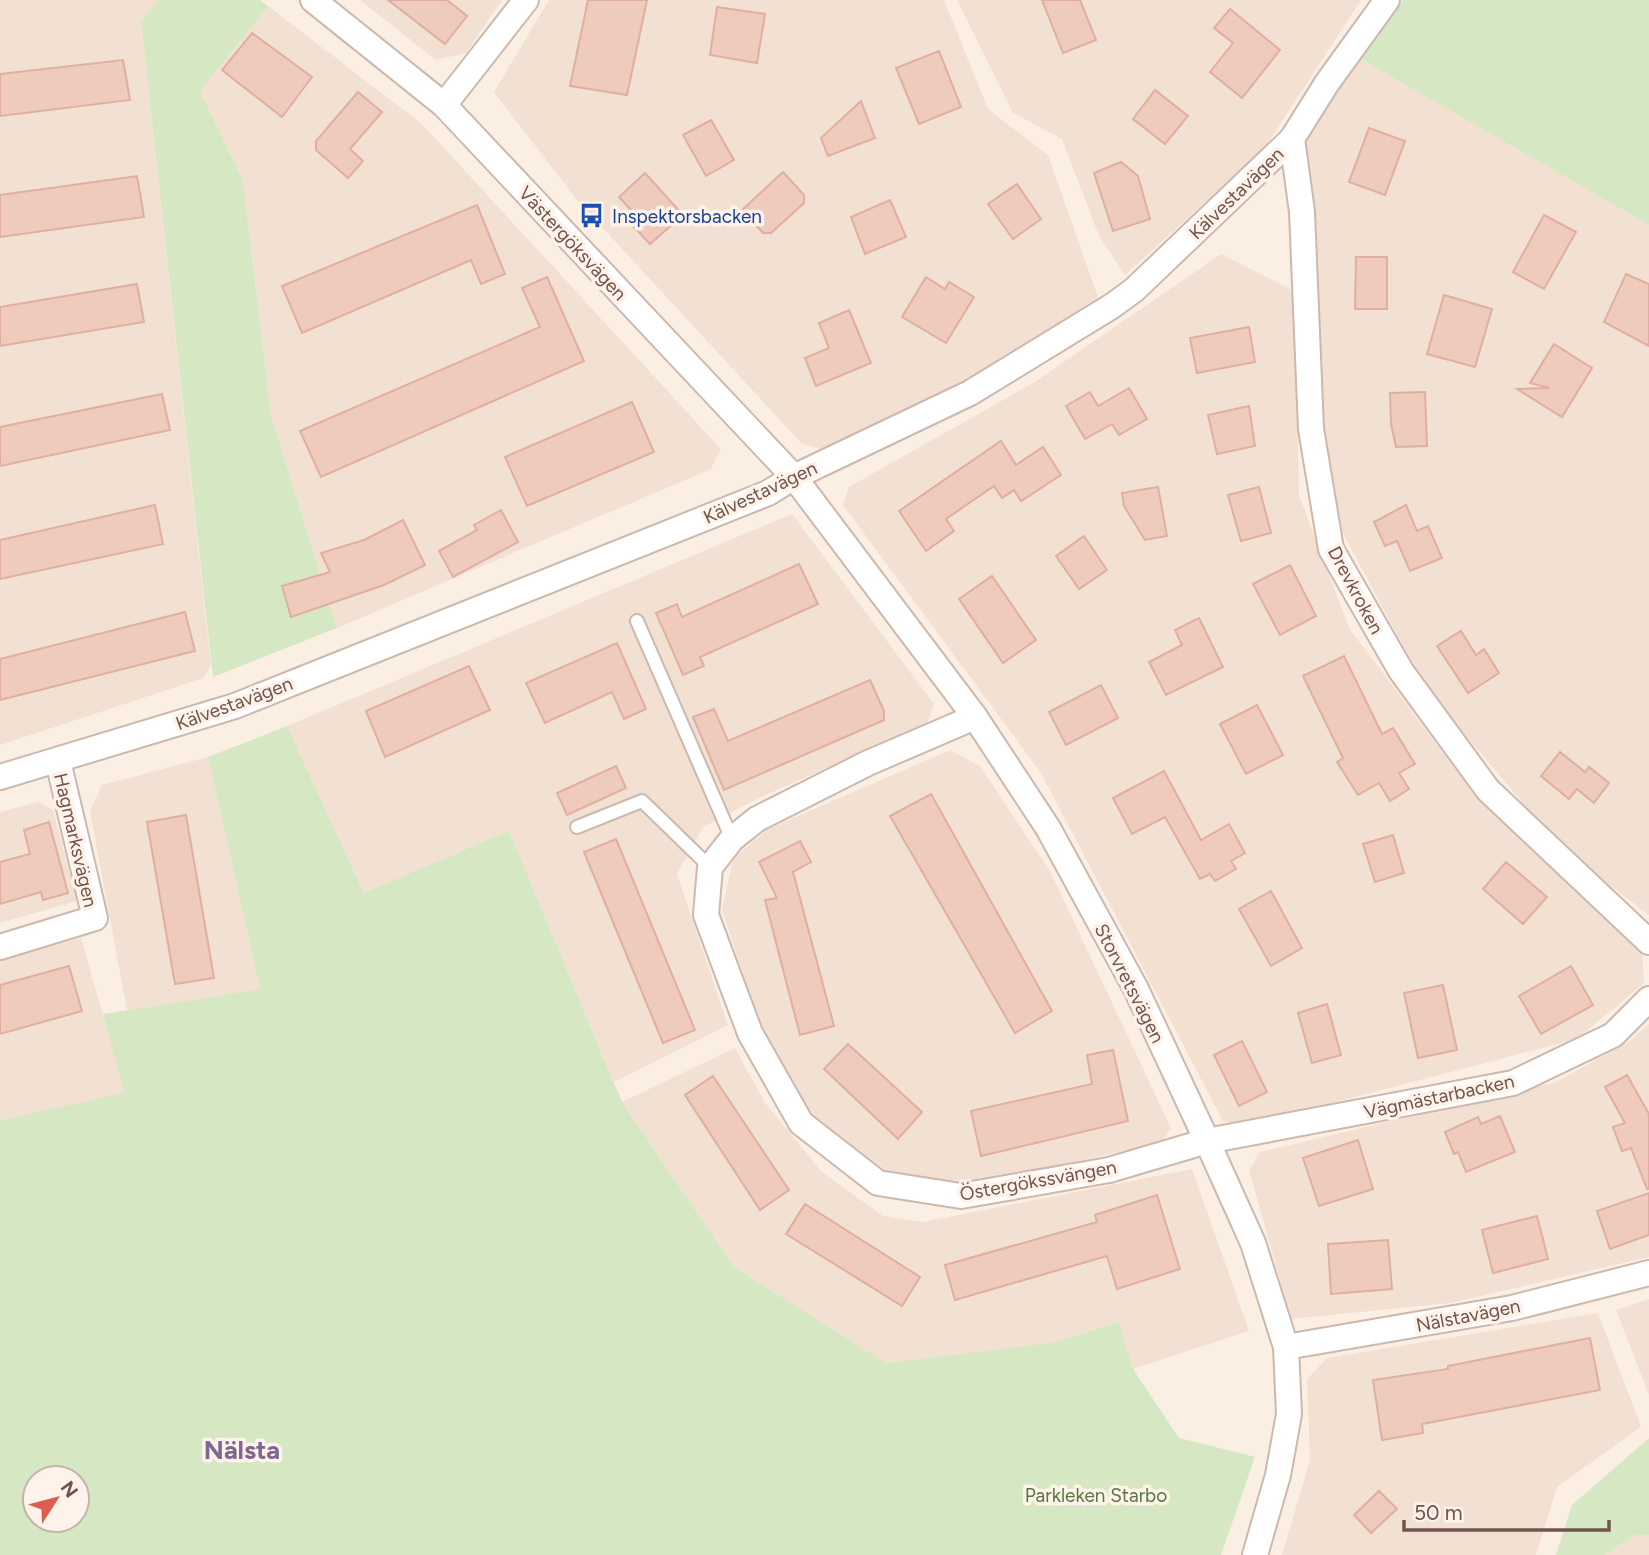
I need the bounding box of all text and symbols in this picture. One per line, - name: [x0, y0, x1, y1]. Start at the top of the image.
- street label: Kälvestavägen: [1184, 142, 1288, 244]
- street label: Västergöksvägen: [514, 182, 631, 305]
- bus stop icon: Inspektorsbacken: [578, 202, 606, 230]
- place label: Inspektorsbacken: [612, 205, 762, 228]
- street label: Kälvestavägen: [700, 456, 821, 529]
- street label: Drevkroken: [1323, 542, 1388, 638]
- street label: Kälvestavägen: [173, 672, 296, 735]
- street label: Hagmarksvägen: [49, 771, 102, 910]
- street label: Storvretsvägen: [1090, 920, 1169, 1047]
- street label: Vägmästarbacken: [1362, 1069, 1516, 1124]
- street label: Östergökssvängen: [958, 1155, 1118, 1206]
- street label: Nälstavägen: [1414, 1294, 1522, 1337]
- district label: Nälsta: [204, 1434, 280, 1466]
- north arrow: [21, 1464, 91, 1534]
- text: N: [56, 1477, 83, 1502]
- park label: Parkleken Starbo: [1025, 1484, 1167, 1507]
- scale bar: [1404, 1488, 1609, 1532]
- text: 50 m: [1414, 1500, 1463, 1525]

